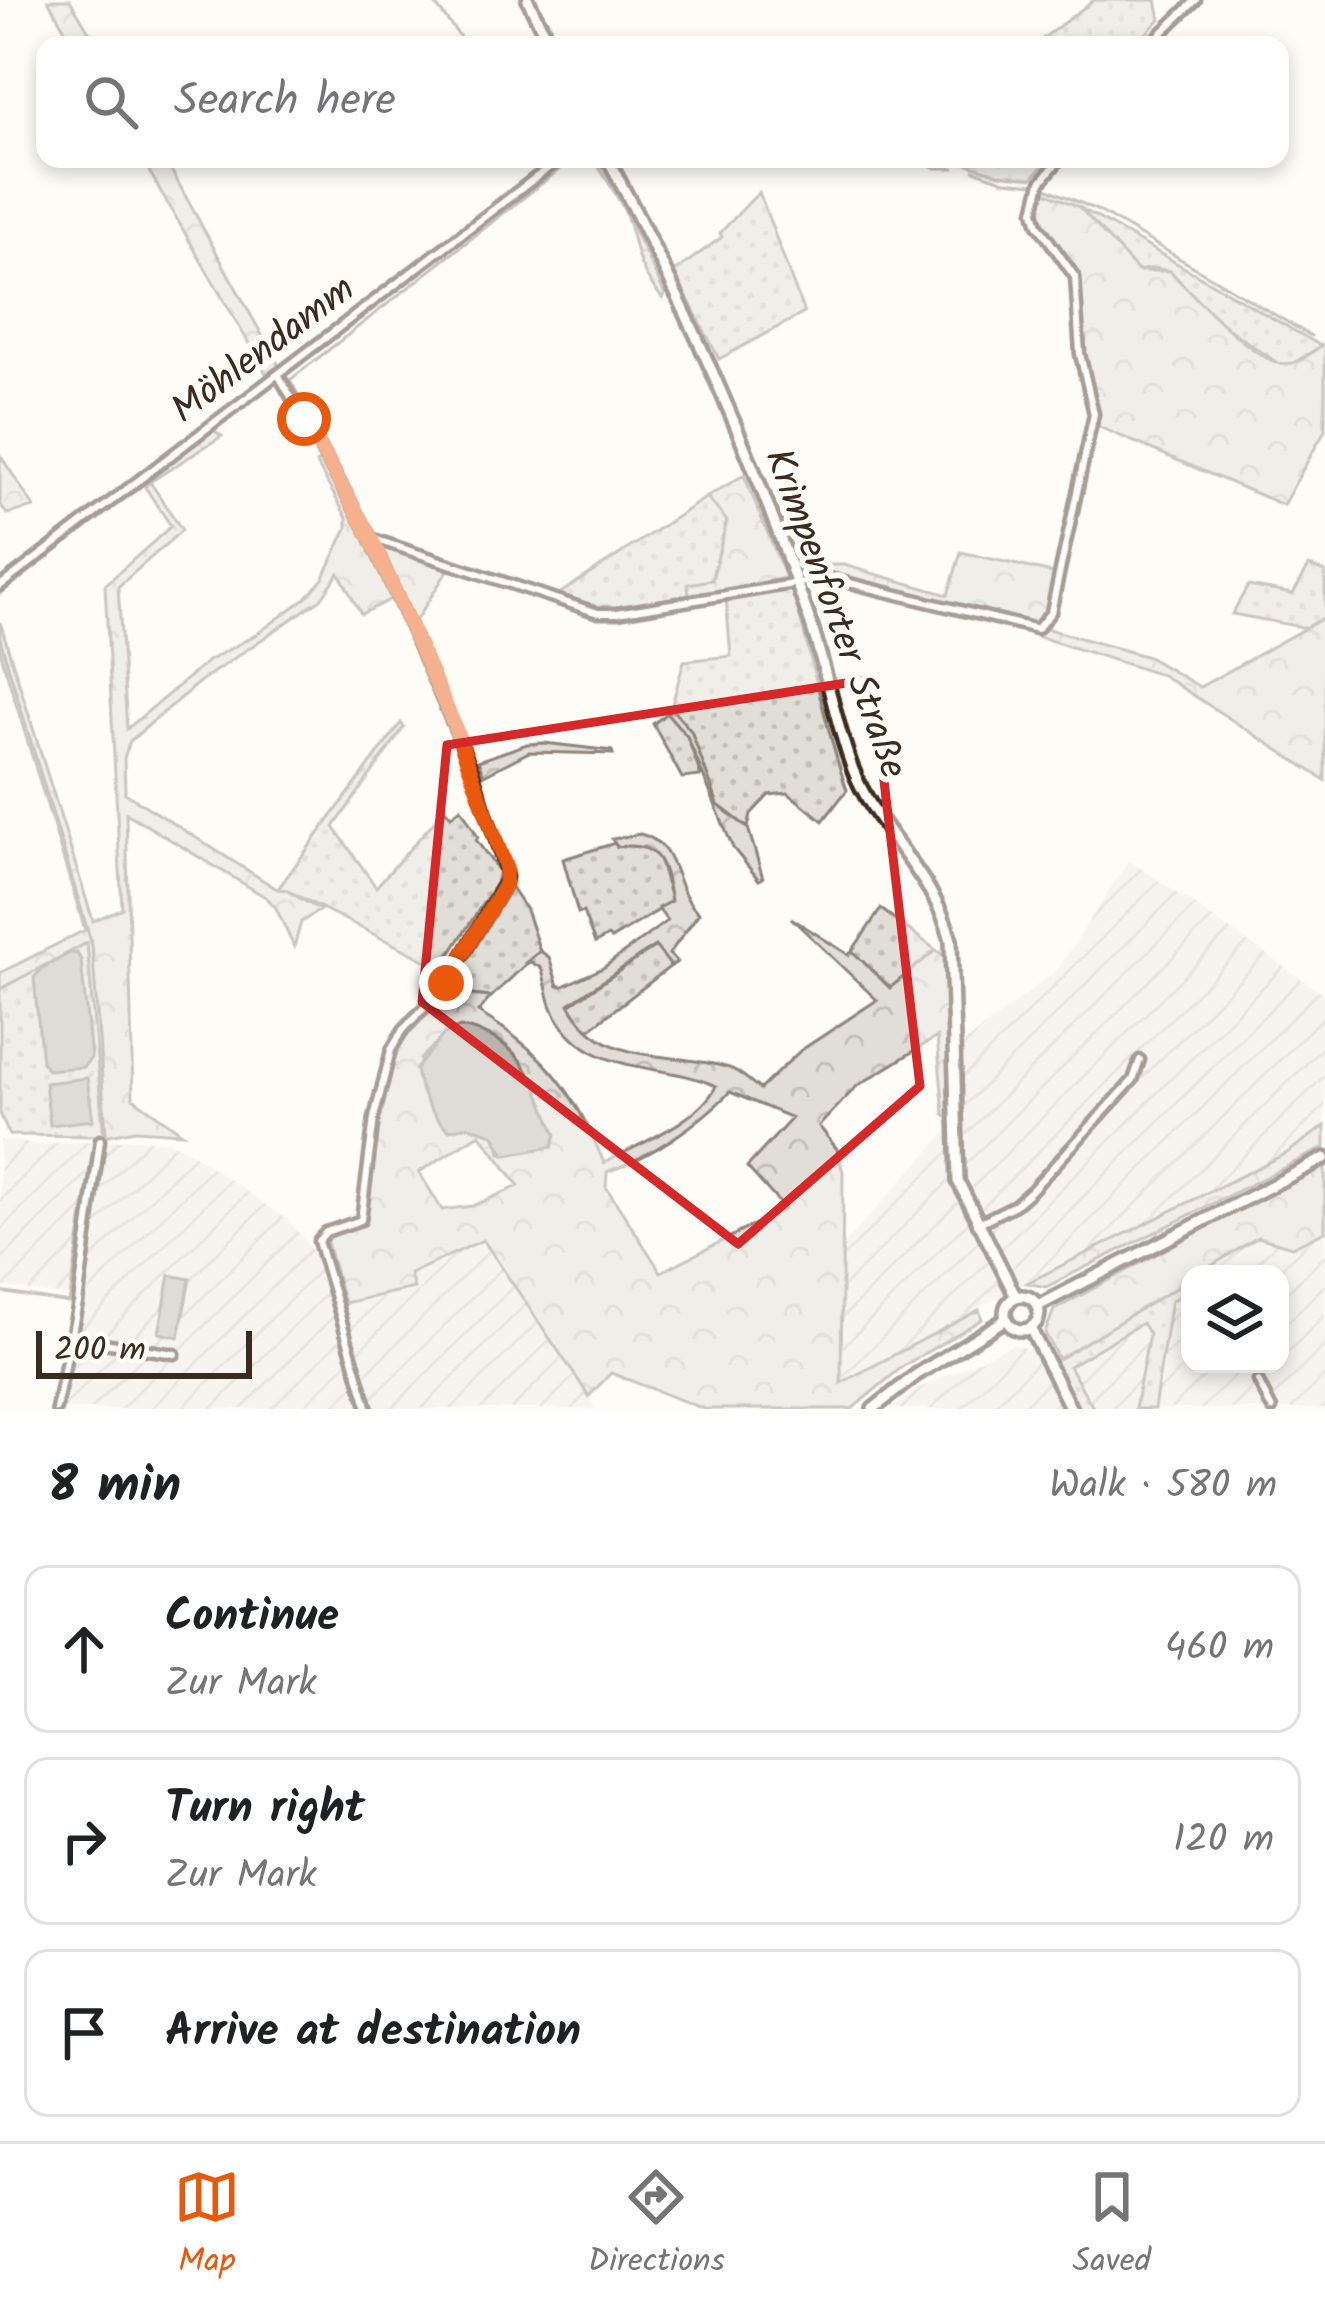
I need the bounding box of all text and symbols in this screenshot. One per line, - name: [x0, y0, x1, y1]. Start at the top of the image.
- search box: [36, 36, 1289, 168]
- text: Search here: [174, 66, 396, 138]
- icon: search: [78, 69, 144, 135]
- street label: Möhlendamm: [159, 261, 369, 441]
- route start: [277, 392, 331, 446]
- street label: Krimpenforter Straße: [746, 440, 922, 788]
- route end: [419, 956, 473, 1010]
- map controls: [1181, 1265, 1289, 1373]
- button: layers: [1181, 1265, 1289, 1373]
- scale bar: [36, 1325, 252, 1378]
- text: 200 m: [54, 1325, 146, 1378]
- text: 8 min: [48, 1447, 181, 1528]
- text: Walk · 580 m: [1049, 1456, 1277, 1518]
- text: Continue: [165, 1582, 339, 1654]
- icon: ahead: [51, 1616, 117, 1682]
- text: 460 m: [1165, 1618, 1274, 1680]
- text: Zur Mark: [165, 1654, 317, 1716]
- text: Turn right: [165, 1774, 365, 1846]
- icon: right: [51, 1808, 117, 1874]
- text: 120 m: [1173, 1810, 1274, 1872]
- text: Zur Mark: [165, 1846, 317, 1908]
- text: Arrive at destination: [165, 1997, 581, 2069]
- icon: arrive: [51, 2000, 117, 2066]
- tab: Map: [174, 2164, 240, 2289]
- tab: Directions: [588, 2164, 725, 2289]
- tab: Saved: [1073, 2164, 1151, 2289]

